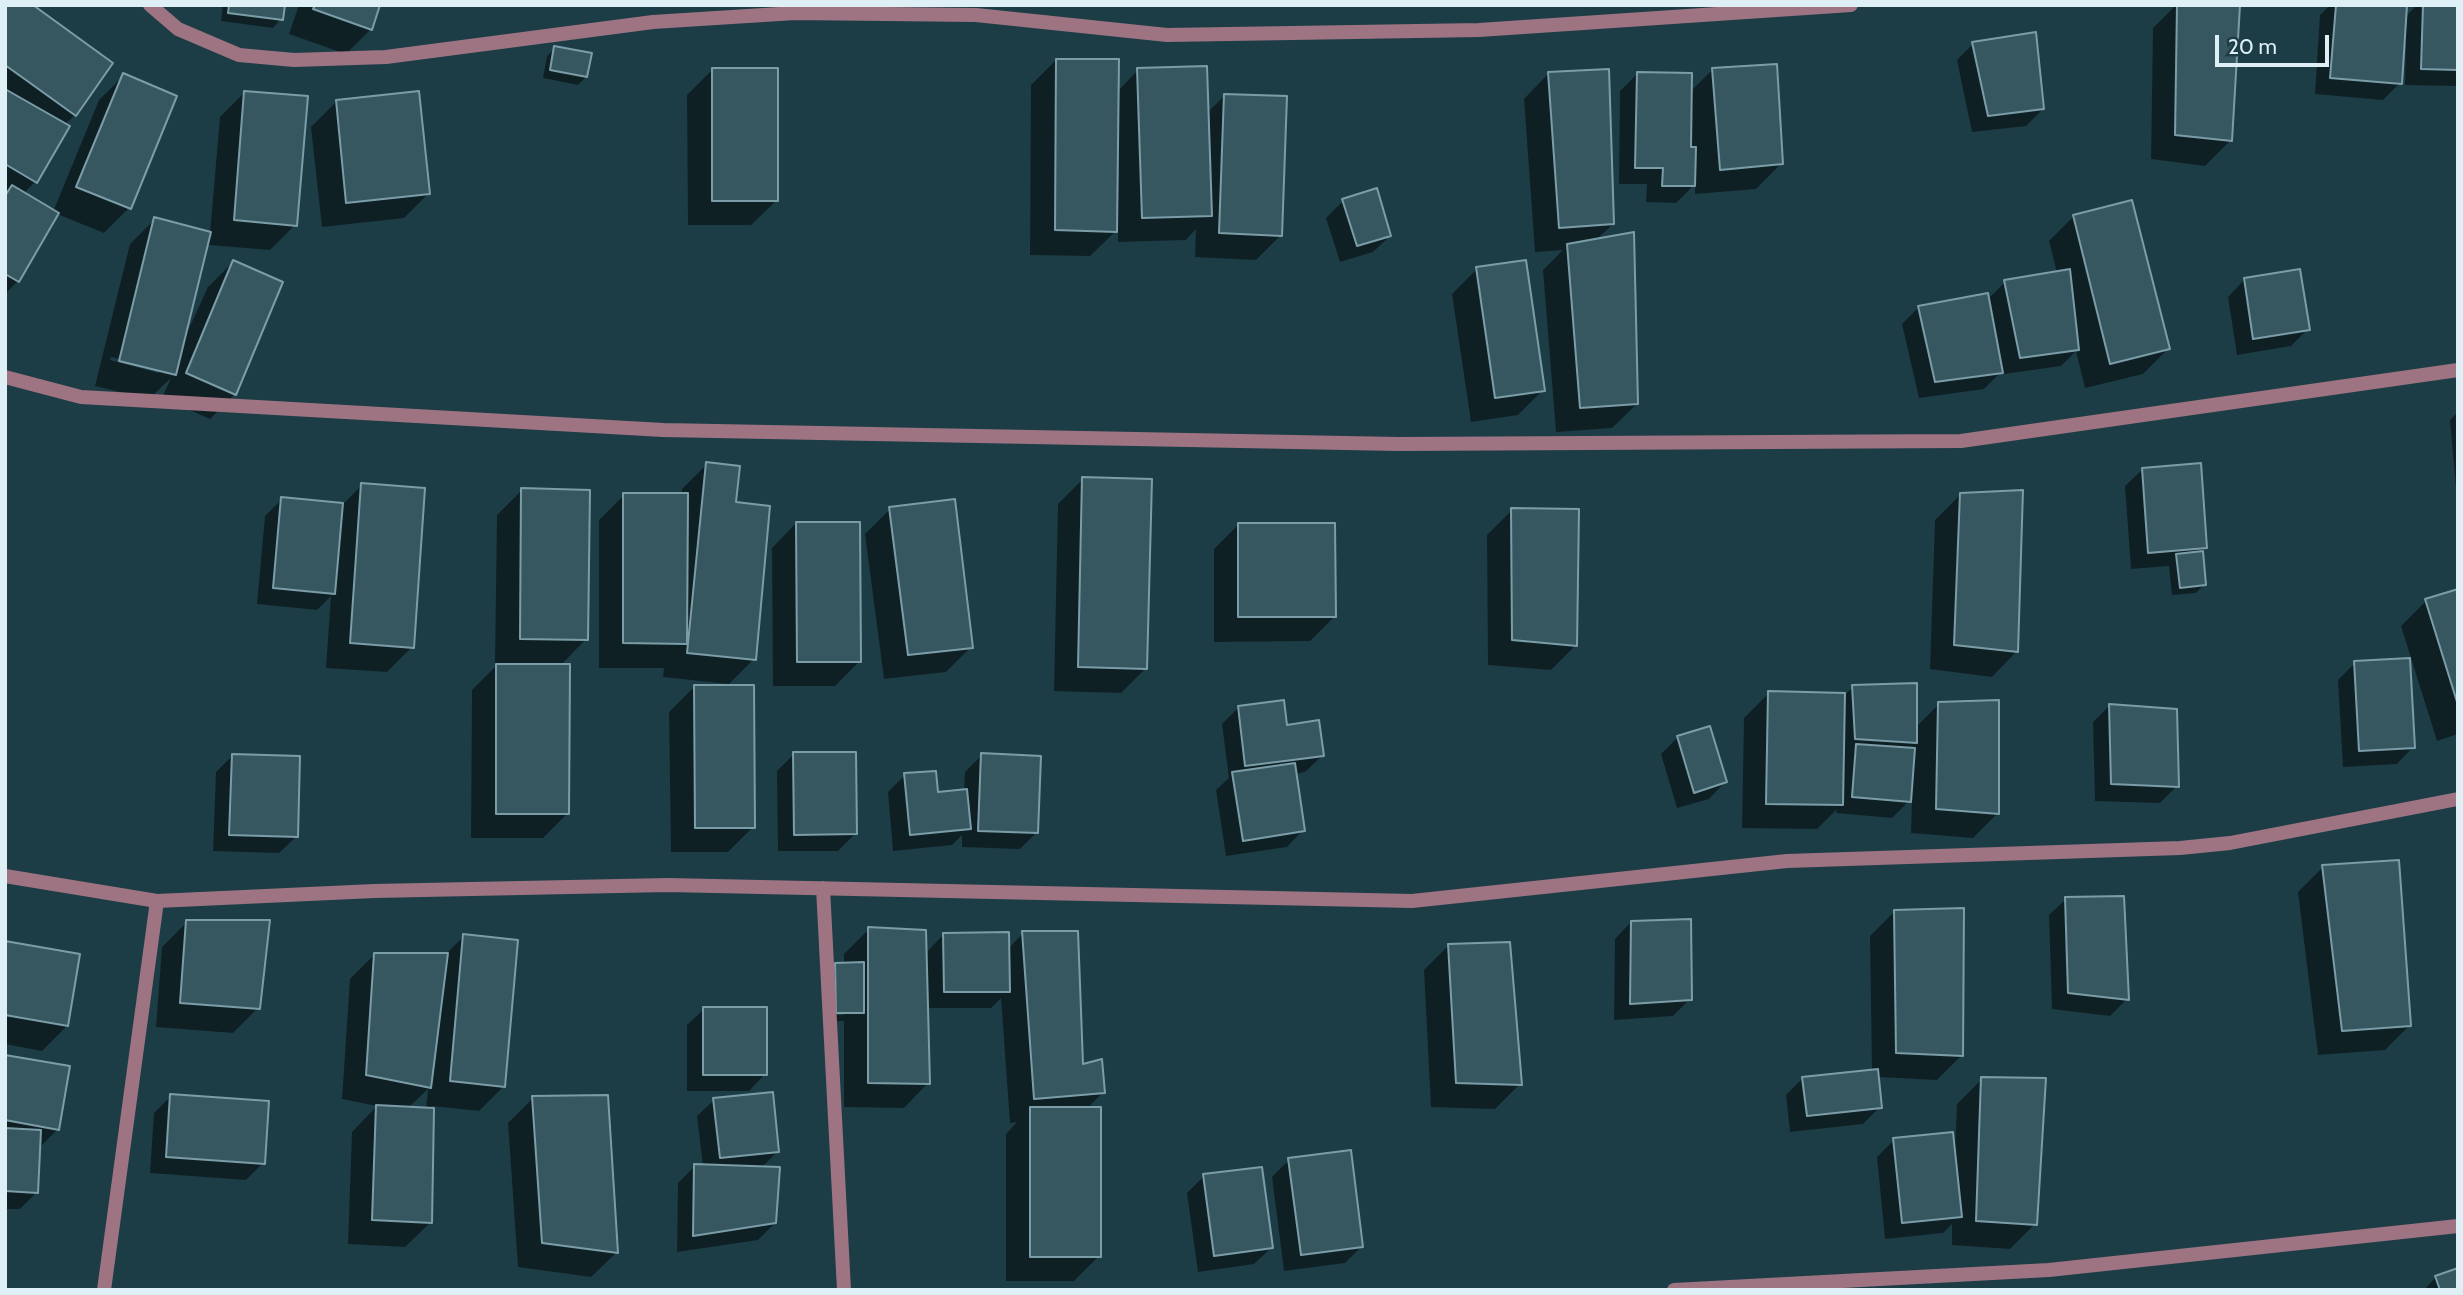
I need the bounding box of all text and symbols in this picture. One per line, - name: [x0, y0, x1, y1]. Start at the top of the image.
- scale bar: [2218, 21, 2332, 65]
- text: 20 m: [2228, 34, 2277, 59]

